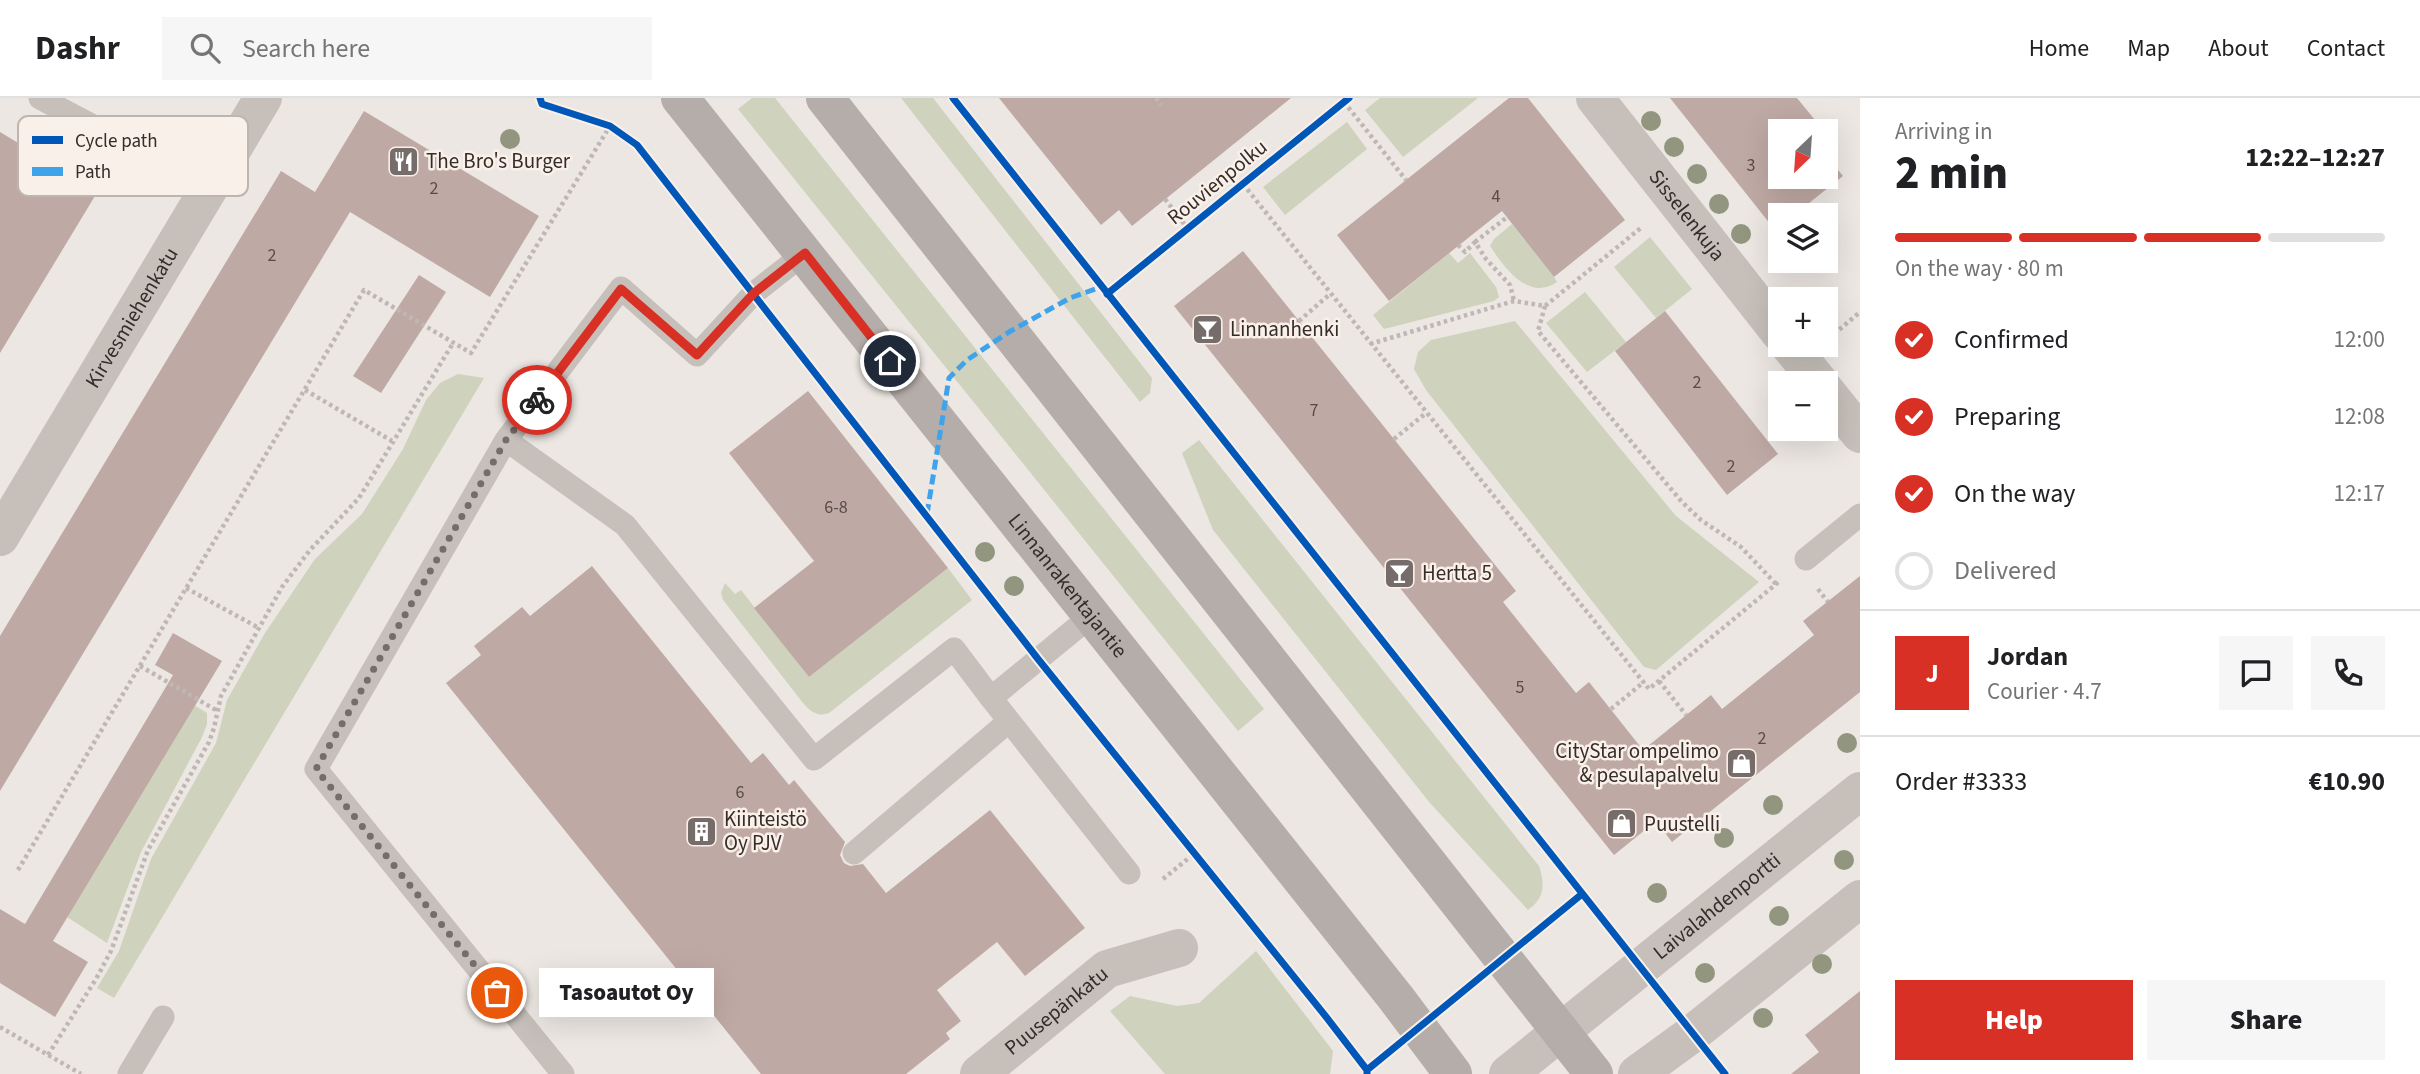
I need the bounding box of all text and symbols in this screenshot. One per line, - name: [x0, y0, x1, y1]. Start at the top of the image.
- search box: [162, 17, 652, 80]
- text: Dashr: [35, 25, 120, 72]
- icon: search: [186, 29, 224, 67]
- text: Search here: [242, 30, 370, 67]
- text: Home: [2029, 31, 2089, 66]
- text: Map: [2127, 31, 2170, 66]
- text: About: [2208, 31, 2269, 66]
- text: Contact: [2307, 31, 2385, 66]
- text: Arriving in: [1895, 115, 1993, 148]
- legend: [18, 116, 248, 196]
- north arrow: [1768, 119, 1838, 189]
- map controls: [1768, 119, 1838, 441]
- text: Cycle path: [75, 128, 157, 155]
- street label: Rouvienpolku: [1160, 132, 1274, 232]
- text: 12:22–12:27: [2245, 139, 2385, 176]
- text: 2 min: [1895, 141, 2008, 206]
- restaurant icon: The Bro's Burger: [386, 144, 420, 178]
- place label: The Bro's Burger: [426, 146, 571, 176]
- house number: 3: [1747, 153, 1756, 178]
- text: Path: [75, 159, 111, 186]
- street label: Sisselenkuja: [1642, 163, 1733, 267]
- house number: 2: [430, 176, 439, 201]
- house number: 4: [1492, 184, 1501, 209]
- button: layers: [1768, 203, 1838, 273]
- street label: Kirvesmiehenkatu: [78, 241, 185, 394]
- house number: 2: [268, 243, 277, 268]
- text: On the way · 80 m: [1895, 252, 2064, 285]
- button: +: [1768, 287, 1838, 357]
- bar icon: Linnanhenki: [1190, 312, 1224, 346]
- place label: Linnanhenki: [1230, 314, 1339, 344]
- icon: check: [1895, 321, 1933, 359]
- text: Confirmed: [1954, 321, 2069, 358]
- text: 12:00: [2334, 323, 2385, 356]
- pin: [860, 331, 920, 391]
- icon: home: [871, 342, 909, 380]
- courier: [502, 365, 572, 435]
- house number: 2: [1693, 370, 1702, 395]
- button: −: [1768, 371, 1838, 441]
- icon: bike: [518, 381, 556, 419]
- house number: 7: [1310, 398, 1319, 423]
- icon: check: [1895, 398, 1933, 436]
- text: Preparing: [1954, 398, 2060, 435]
- text: 12:08: [2334, 400, 2385, 433]
- house number: 2: [1727, 454, 1736, 479]
- icon: check: [1895, 475, 1933, 513]
- text: On the way: [1954, 475, 2075, 512]
- text: 12:17: [2334, 477, 2385, 510]
- house number: 6-8: [824, 495, 848, 520]
- street label: Linnanrakentajantie: [1001, 507, 1135, 664]
- text: Delivered: [1954, 552, 2057, 589]
- bar icon: Hertta 5: [1382, 556, 1416, 590]
- place label: Hertta 5: [1422, 558, 1492, 588]
- button: chat: [2219, 636, 2293, 710]
- button: phone: [2311, 636, 2385, 710]
- text: Jordan: [1987, 638, 2068, 675]
- text: J: [1925, 655, 1939, 692]
- house number: 5: [1516, 675, 1525, 700]
- text: Courier · 4.7: [1987, 675, 2102, 708]
- house number: 2: [1758, 726, 1767, 751]
- place label: CityStar ompelimo & pesulapalvelu: [1555, 736, 1719, 790]
- shop icon: CityStar ompelimo & pesulapalvelu: [1725, 746, 1759, 780]
- text: Order #3333: [1895, 763, 2027, 800]
- text: €10.90: [2309, 763, 2385, 800]
- house number: 6: [736, 780, 745, 805]
- place label: Kiinteistö Oy PJV: [724, 804, 807, 858]
- shop icon: Puustelli: [1604, 807, 1638, 841]
- place label: Puustelli: [1644, 809, 1720, 839]
- building icon: Kiinteistö Oy PJV: [684, 814, 718, 848]
- street label: Laivalahdenportti: [1647, 845, 1787, 967]
- street label: Puusepänkatu: [998, 959, 1115, 1062]
- pin: [467, 963, 527, 1023]
- callout: Tasoautot Oy: [539, 968, 714, 1018]
- icon: bag: [478, 974, 516, 1012]
- text: Tasoautot Oy: [559, 976, 694, 1009]
- button: Help: [1895, 980, 2133, 1060]
- button: Share: [2147, 980, 2385, 1060]

